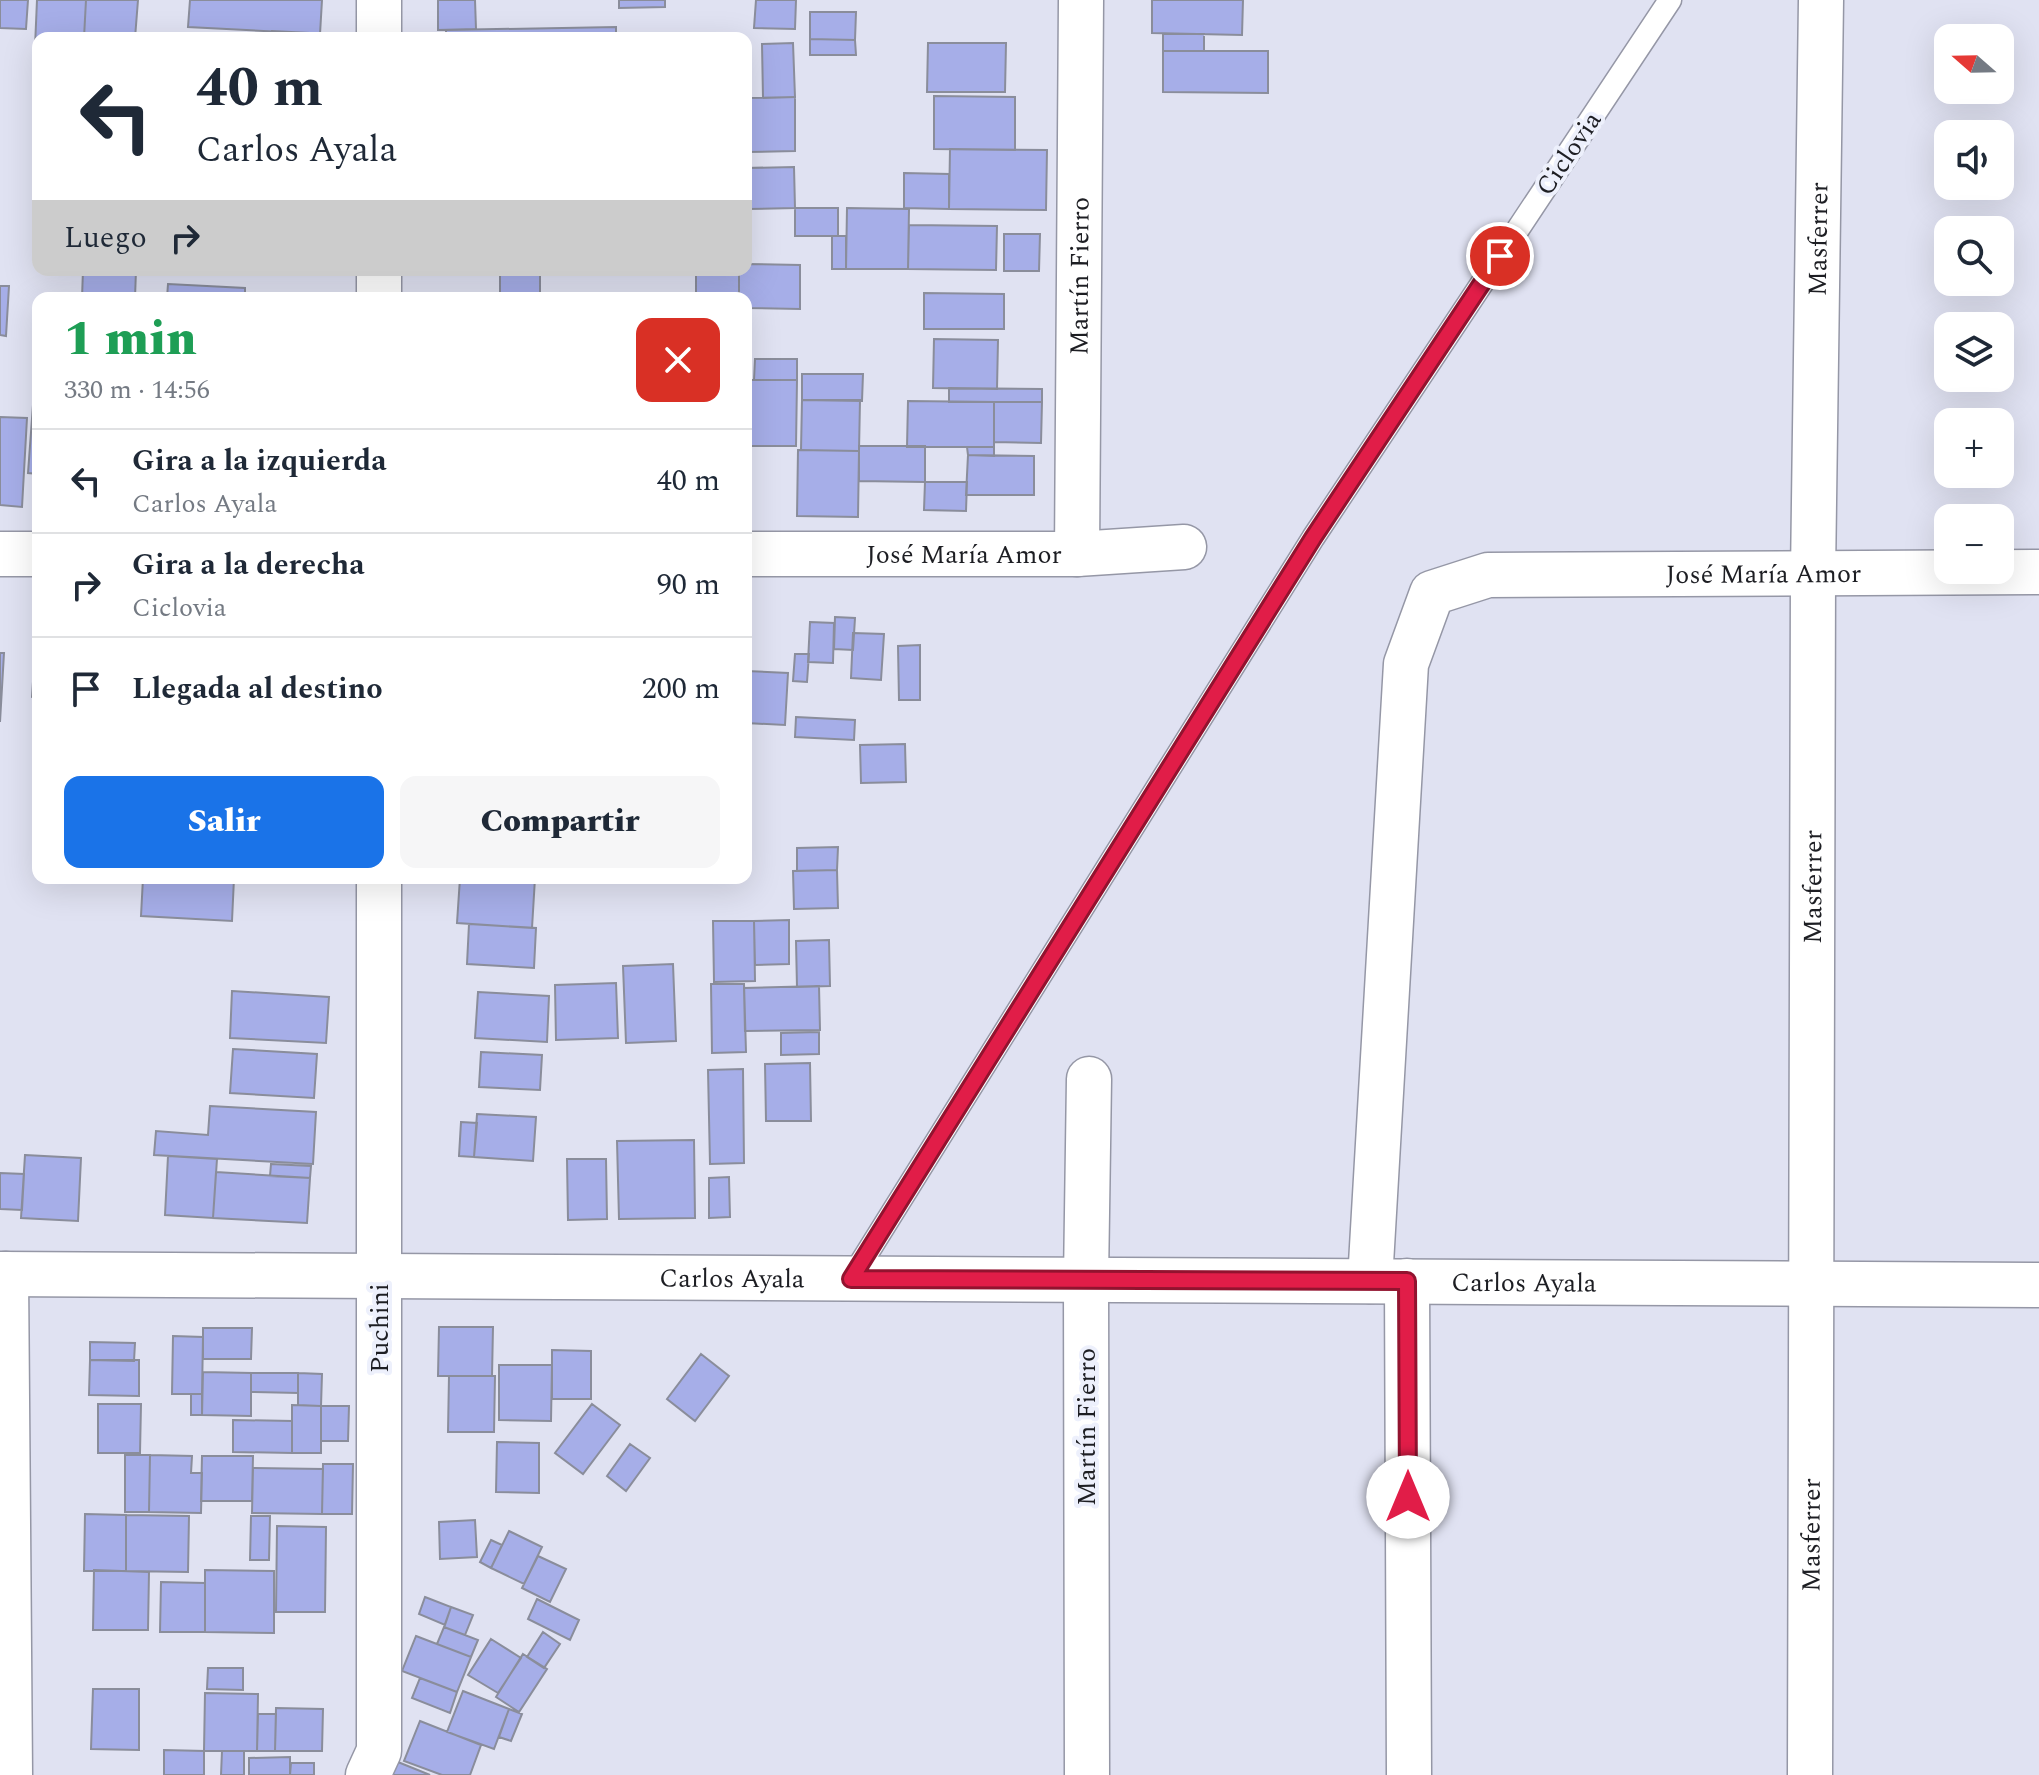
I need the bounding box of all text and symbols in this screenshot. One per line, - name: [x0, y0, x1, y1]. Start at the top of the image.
- north arrow: [1934, 24, 2014, 104]
- map controls: [1934, 24, 2014, 584]
- text: 40 m: [196, 46, 323, 131]
- icon: left: [64, 64, 168, 168]
- street label: Ciclovia: [1526, 103, 1612, 204]
- button: sound: [1934, 120, 2014, 200]
- text: Carlos Ayala: [196, 123, 397, 178]
- street label: Masferrer: [1798, 182, 1839, 296]
- street label: Martín Fierro: [1059, 197, 1101, 355]
- text: Luego: [64, 215, 147, 261]
- icon: right: [163, 216, 207, 260]
- button: search: [1934, 216, 2014, 296]
- pin: [1466, 222, 1534, 290]
- icon: arrive: [1478, 234, 1522, 278]
- text: 1 min: [64, 303, 197, 376]
- button: layers: [1934, 312, 2014, 392]
- button: close: [636, 318, 720, 402]
- text: 330 m · 14:56: [64, 370, 210, 410]
- button: +: [1934, 408, 2014, 488]
- text: Gira a la izquierda: [132, 438, 387, 484]
- text: 40 m: [657, 458, 720, 504]
- icon: left: [64, 459, 108, 503]
- text: Carlos Ayala: [132, 484, 277, 524]
- button: −: [1934, 504, 2014, 584]
- street label: José María Amor: [866, 535, 1062, 575]
- text: Gira a la derecha: [132, 542, 365, 588]
- street label: José María Amor: [1666, 554, 1861, 595]
- text: 90 m: [657, 562, 720, 608]
- icon: right: [64, 563, 108, 607]
- text: Ciclovia: [132, 588, 226, 628]
- text: Llegada al destino: [132, 666, 383, 712]
- text: 200 m: [642, 666, 720, 712]
- icon: arrive: [64, 667, 108, 711]
- button: Salir: [64, 776, 384, 868]
- button: Compartir: [400, 776, 720, 868]
- street label: Masferrer: [1793, 830, 1833, 944]
- street label: Carlos Ayala: [659, 1259, 805, 1299]
- street label: Carlos Ayala: [1451, 1263, 1597, 1304]
- street label: Puchini: [360, 1283, 400, 1373]
- street label: Martín Fierro: [1067, 1348, 1107, 1506]
- position arrow: [1366, 1455, 1450, 1539]
- street label: Masferrer: [1791, 1478, 1832, 1592]

